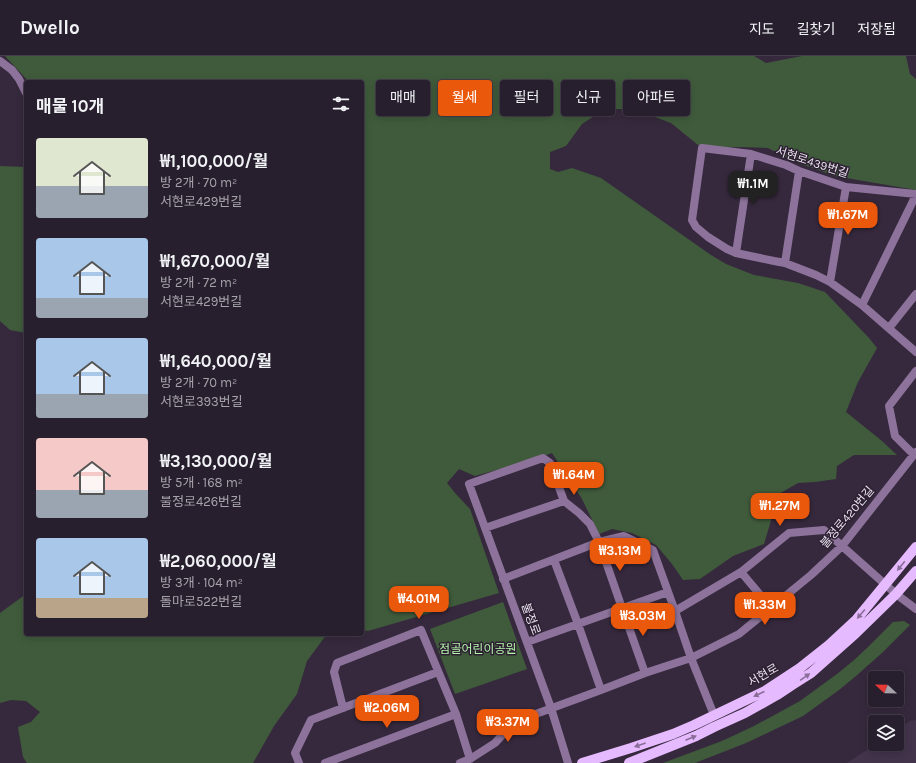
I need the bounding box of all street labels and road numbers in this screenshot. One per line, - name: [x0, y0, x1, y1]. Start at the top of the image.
- street label: 서현로439번길: [774, 144, 850, 180]
- street label: 불정로420번길: [817, 483, 877, 551]
- street label: 불정로: [519, 601, 543, 637]
- street label: 서현로: [745, 661, 781, 689]

